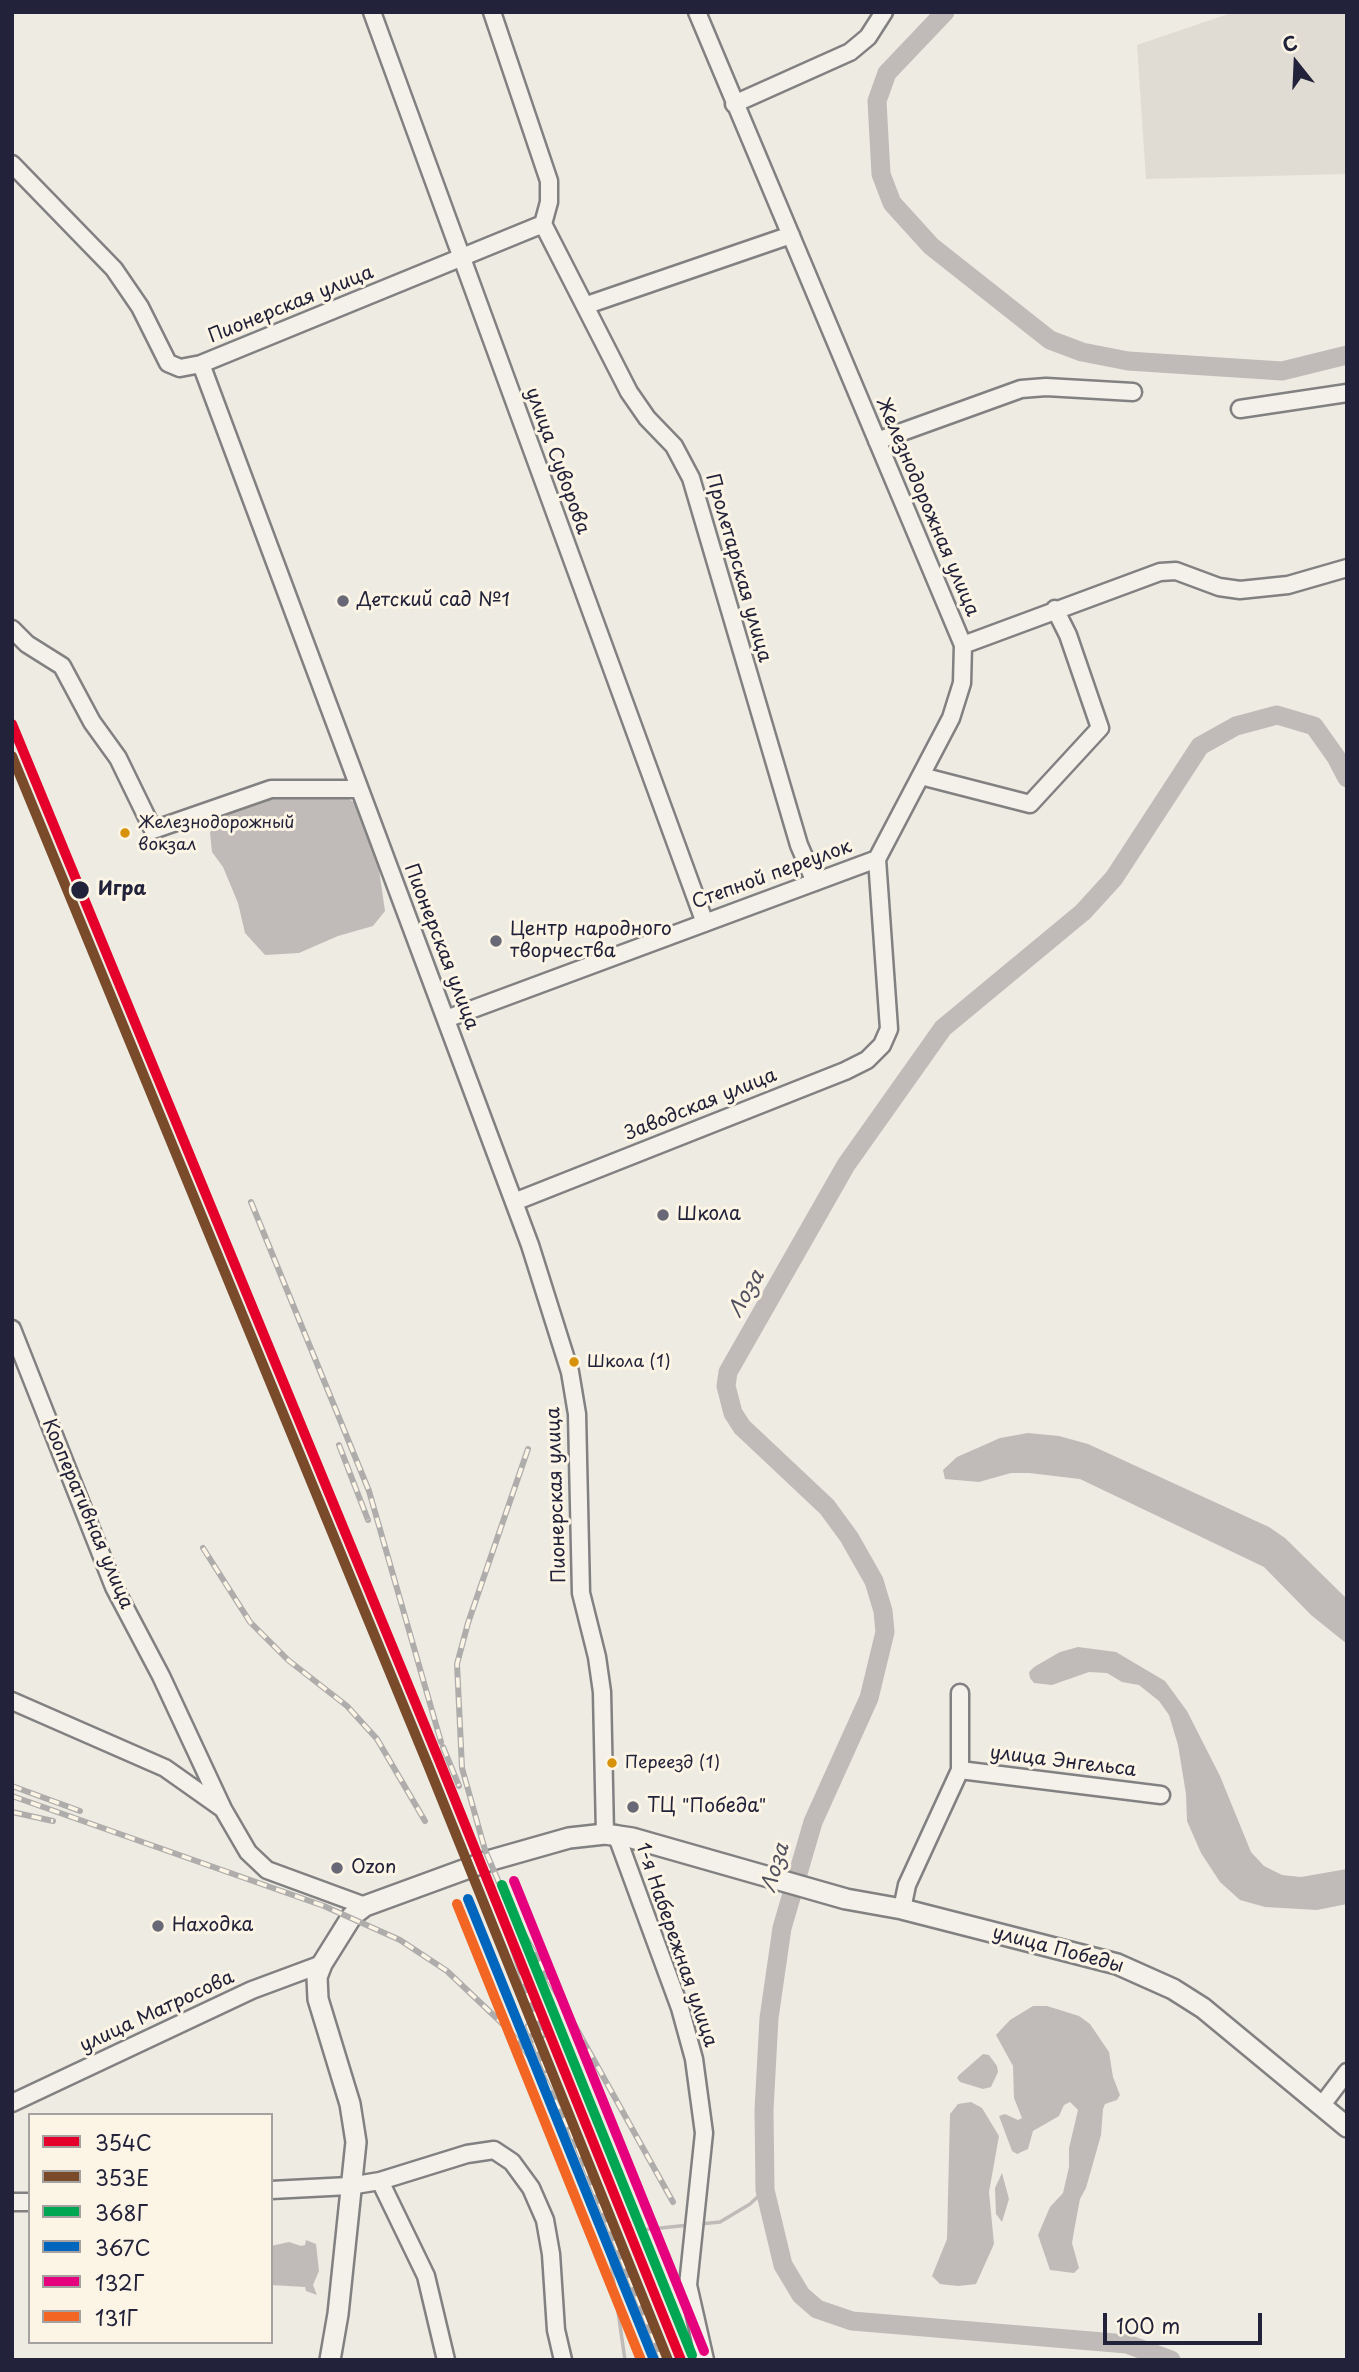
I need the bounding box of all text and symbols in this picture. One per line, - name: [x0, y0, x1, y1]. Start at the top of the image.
- north arrow: [1261, 28, 1331, 98]
- text: С: [1278, 28, 1301, 59]
- street label: Пионерская улица: [205, 261, 377, 349]
- street label: улица Суворова: [520, 385, 594, 537]
- street label: Железнодорожная улица: [870, 394, 984, 620]
- street label: Пролетарская улица: [700, 471, 776, 665]
- place label: Детский сад №1: [357, 590, 510, 612]
- marker: Детский сад №1: [335, 593, 351, 609]
- place label: Железнодорожный вокзал: [138, 813, 294, 853]
- marker: Железнодорожный вокзал: [118, 826, 132, 840]
- street label: Степной переулок: [689, 835, 855, 915]
- street label: Пионерская улица: [399, 861, 483, 1033]
- marker: Игра: [69, 879, 91, 901]
- place label: Игра: [98, 879, 146, 901]
- place label: Центр народного творчества: [510, 919, 672, 963]
- marker: Центр народного творчества: [488, 933, 504, 949]
- street label: Заводская улица: [622, 1064, 780, 1146]
- place label: Школа: [677, 1204, 741, 1226]
- marker: Школа: [655, 1207, 671, 1223]
- water label: Лоза: [724, 1266, 770, 1322]
- place label: Школа (1): [587, 1352, 671, 1372]
- marker: Школа (1): [567, 1355, 581, 1369]
- street label: Пионерская улица: [543, 1407, 571, 1583]
- street label: Кооперативная улица: [36, 1415, 138, 1613]
- street label: улица Энгельса: [988, 1742, 1138, 1782]
- place label: Переезд (1): [625, 1753, 720, 1773]
- marker: Переезд (1): [605, 1756, 619, 1770]
- place label: ТЦ "Победа": [647, 1796, 766, 1818]
- marker: ТЦ "Победа": [625, 1799, 641, 1815]
- street label: 1-я Набережная улица: [630, 1840, 722, 2050]
- water label: Лоза: [757, 1840, 795, 1896]
- place label: Ozon: [351, 1857, 396, 1879]
- marker: Ozon: [329, 1860, 345, 1876]
- place label: Находка: [172, 1915, 253, 1937]
- marker: Находка: [150, 1918, 166, 1934]
- street label: улица Победы: [990, 1922, 1126, 1978]
- street label: улица Матросова: [76, 1966, 238, 2058]
- legend: [28, 2113, 273, 2344]
- text: 354С: [95, 2126, 152, 2158]
- text: 353Е: [95, 2161, 149, 2193]
- text: 368Г: [95, 2196, 148, 2228]
- text: 367С: [95, 2231, 151, 2263]
- text: 132Г: [95, 2266, 144, 2298]
- scale bar: [1107, 2298, 1266, 2342]
- text: 131Г: [95, 2301, 138, 2333]
- text: 100 m: [1116, 2309, 1180, 2341]

